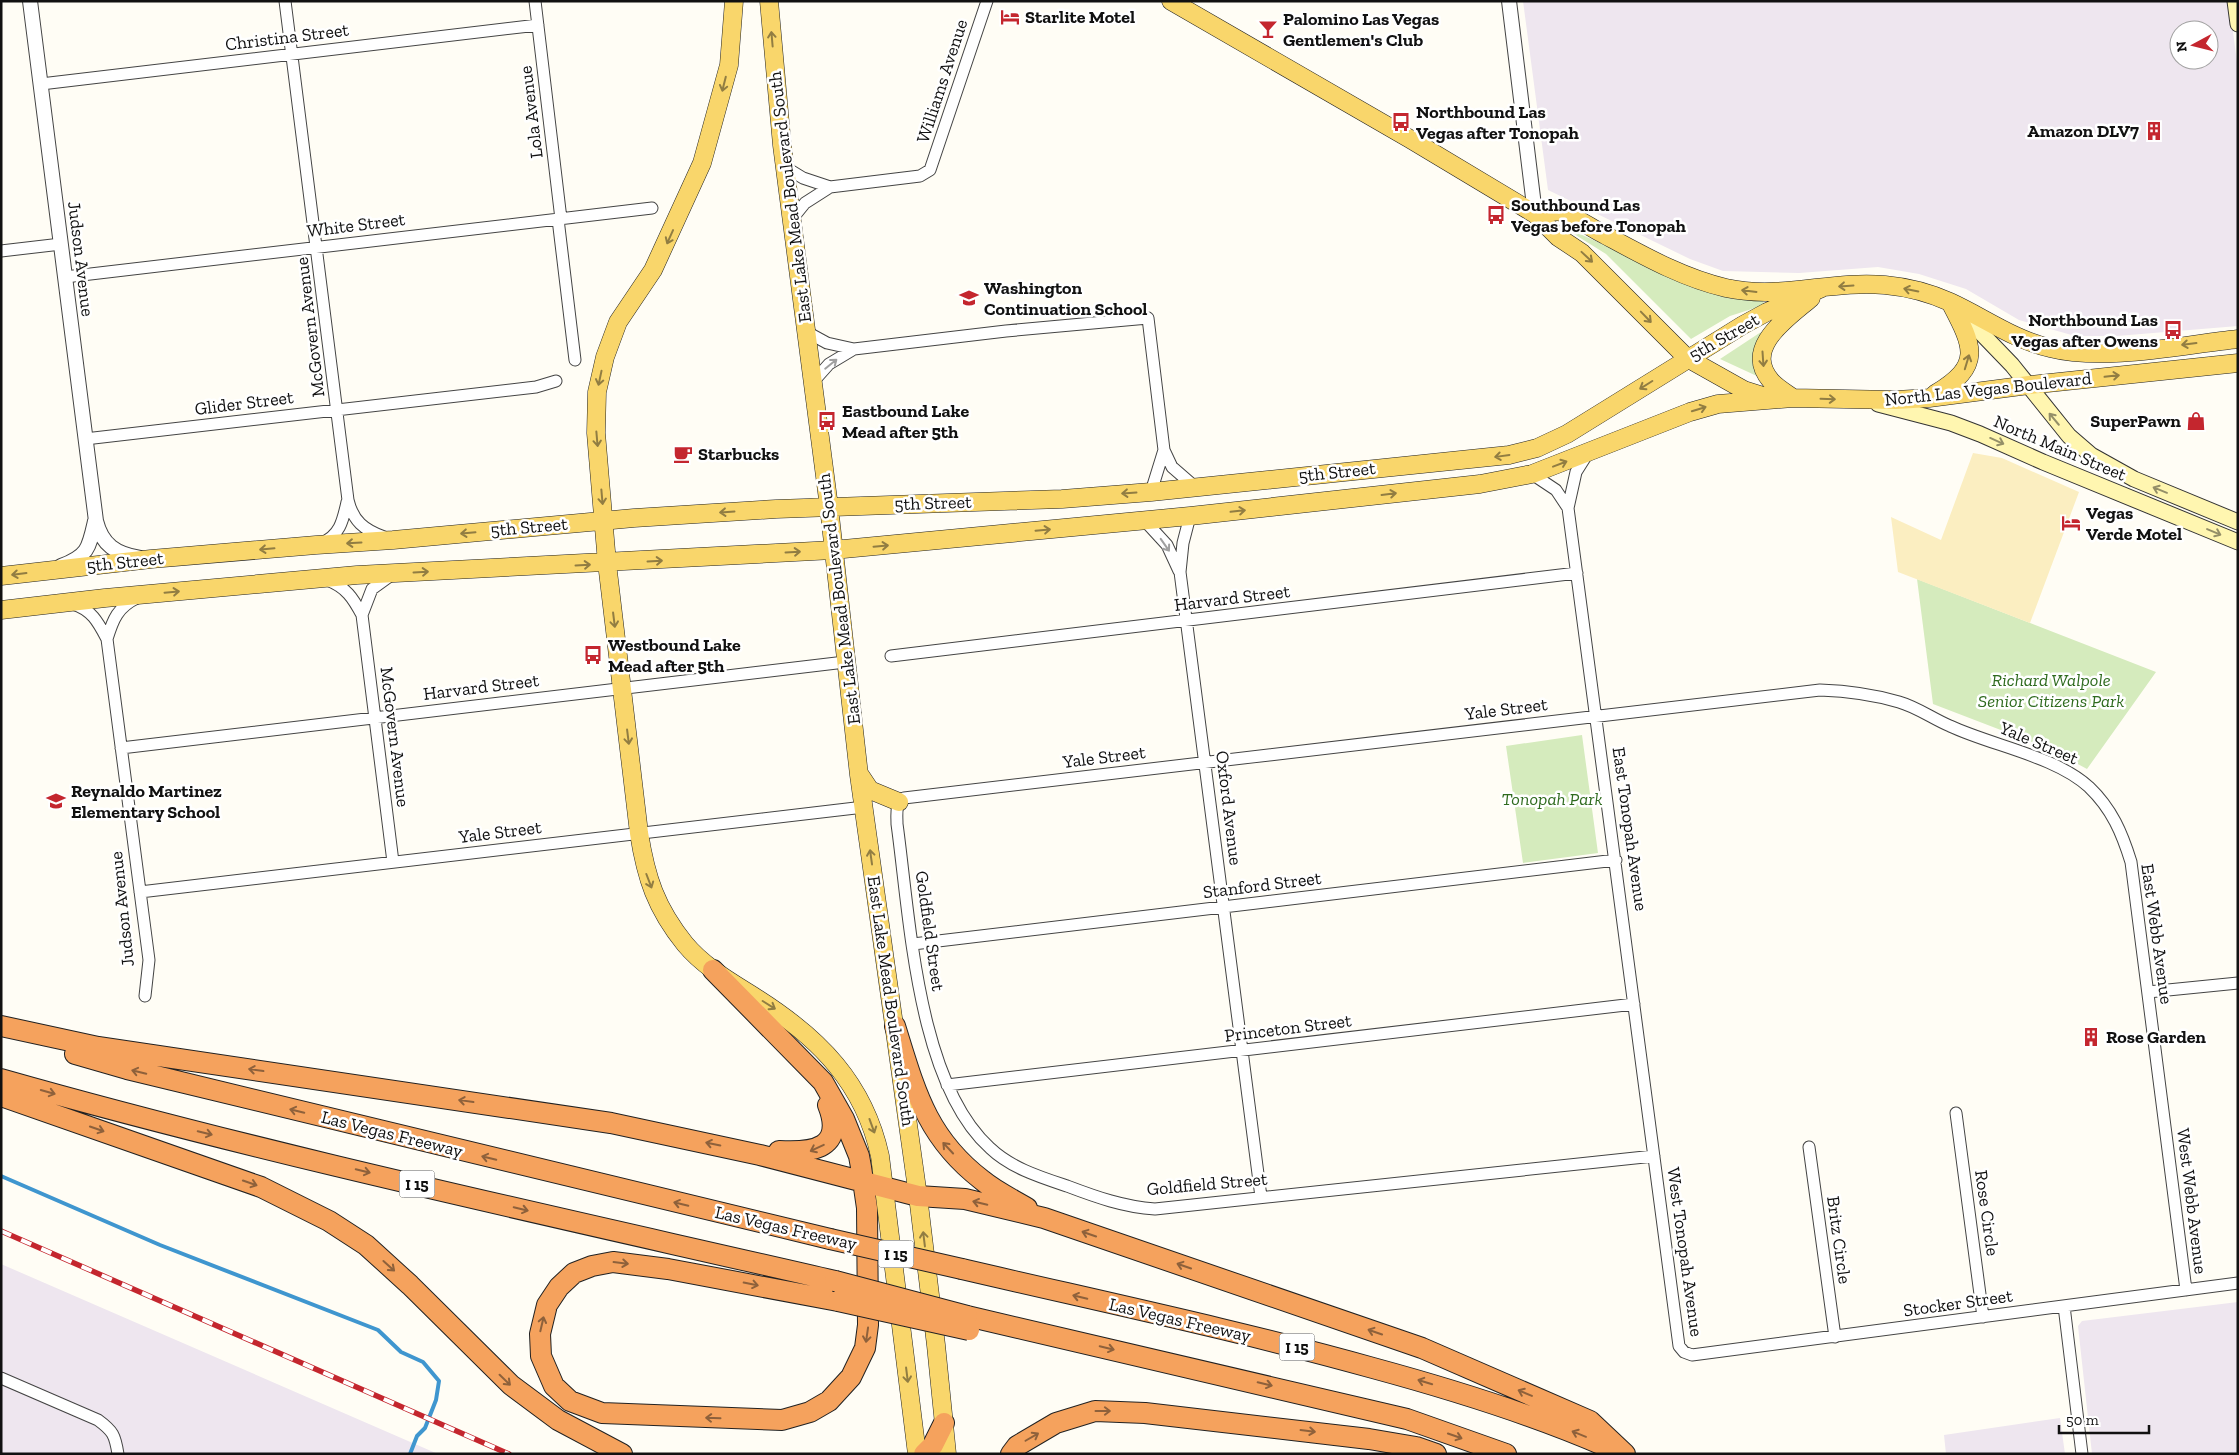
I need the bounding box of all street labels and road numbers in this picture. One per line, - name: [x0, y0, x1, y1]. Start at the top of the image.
- street label: Williams Avenue: [912, 16, 972, 146]
- street label: Christina Street: [224, 18, 350, 56]
- street label: Lola Avenue: [514, 64, 548, 160]
- street label: East Lake Mead Boulevard South: [764, 70, 816, 324]
- street label: Judson Avenue: [63, 200, 99, 318]
- street label: White Street: [306, 208, 407, 242]
- street label: McGovern Avenue: [290, 256, 330, 398]
- street label: 5th Street: [1685, 308, 1763, 366]
- street label: North Las Vegas Boulevard: [1883, 367, 2093, 411]
- street label: Glider Street: [193, 386, 295, 420]
- street label: North Main Street: [1991, 410, 2130, 486]
- street label: 5th Street: [1297, 457, 1377, 487]
- street label: East Lake Mead Boulevard South: [813, 472, 865, 726]
- street label: 5th Street: [894, 491, 972, 515]
- street label: 5th Street: [490, 513, 569, 541]
- street label: 5th Street: [85, 547, 165, 577]
- street label: Harvard Street: [1173, 580, 1291, 616]
- street label: McGovern Avenue: [375, 666, 415, 808]
- street label: Harvard Street: [422, 669, 540, 705]
- street label: Yale Street: [1462, 693, 1549, 725]
- street label: Yale Street: [1995, 716, 2082, 770]
- street label: Yale Street: [1060, 741, 1147, 773]
- street label: East Tonopah Avenue: [1608, 746, 1652, 912]
- street label: Oxford Avenue: [1211, 750, 1247, 866]
- street label: Yale Street: [456, 816, 543, 848]
- street label: Judson Avenue: [105, 850, 139, 968]
- street label: East Webb Avenue: [2136, 862, 2178, 1006]
- street label: Stanford Street: [1202, 867, 1323, 903]
- street label: Goldfield Street: [911, 869, 949, 993]
- street label: East Lake Mead Boulevard South: [863, 874, 919, 1128]
- street label: Princeton Street: [1223, 1009, 1353, 1047]
- street label: Las Vegas Freeway: [319, 1106, 466, 1162]
- street label: West Webb Avenue: [2172, 1127, 2212, 1275]
- street label: West Tonopah Avenue: [1662, 1166, 1708, 1338]
- street label: Goldfield Street: [1146, 1168, 1269, 1200]
- street label: Rose Circle: [1970, 1169, 2004, 1257]
- road number: I 15: [400, 1170, 434, 1198]
- street label: Britz Circle: [1822, 1195, 1856, 1285]
- street label: Las Vegas Freeway: [713, 1201, 860, 1255]
- road number: I 15: [878, 1240, 914, 1268]
- street label: Stocker Street: [1902, 1284, 2014, 1322]
- street label: Las Vegas Freeway: [1107, 1293, 1254, 1347]
- road number: I 15: [1280, 1334, 1314, 1360]

